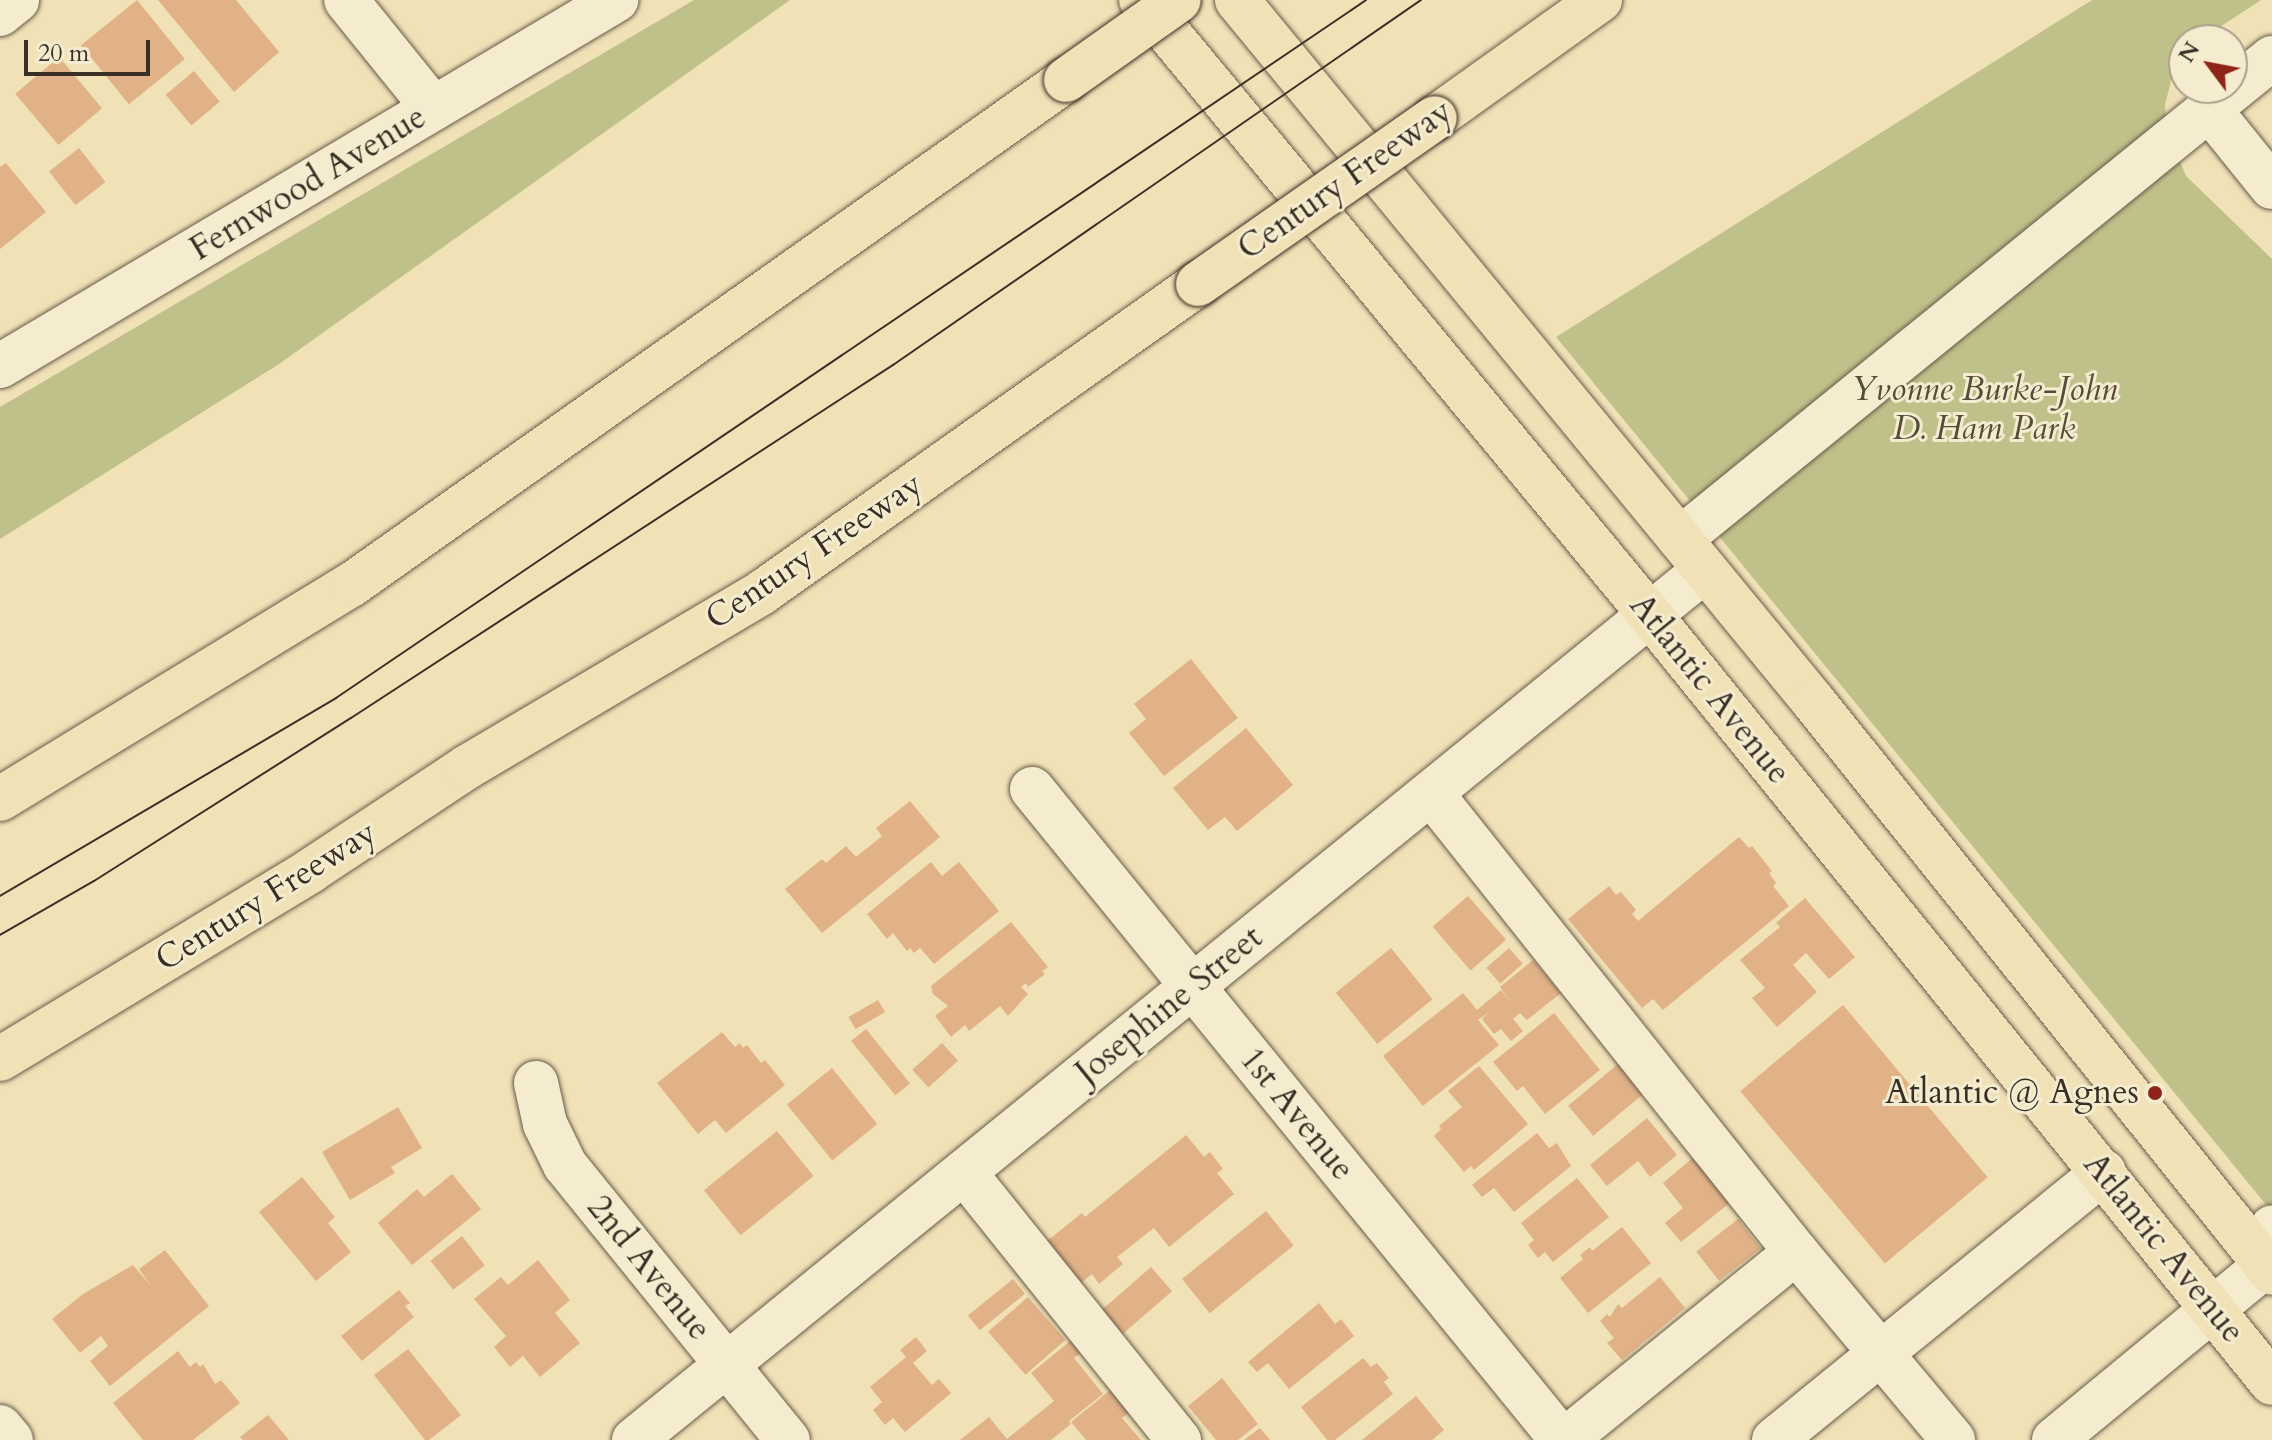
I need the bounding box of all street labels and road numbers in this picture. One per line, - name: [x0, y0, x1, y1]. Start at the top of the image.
- street label: Century Freeway: [1230, 91, 1460, 269]
- street label: Fernwood Avenue: [183, 96, 433, 270]
- street label: Century Freeway: [698, 464, 930, 638]
- street label: Atlantic Avenue: [1621, 586, 1799, 792]
- street label: Century Freeway: [148, 812, 384, 980]
- street label: Josephine Street: [1067, 917, 1271, 1093]
- street label: 1st Avenue: [1231, 1039, 1363, 1189]
- street label: Atlantic Avenue: [2075, 1145, 2253, 1351]
- street label: 2nd Avenue: [578, 1187, 720, 1349]

